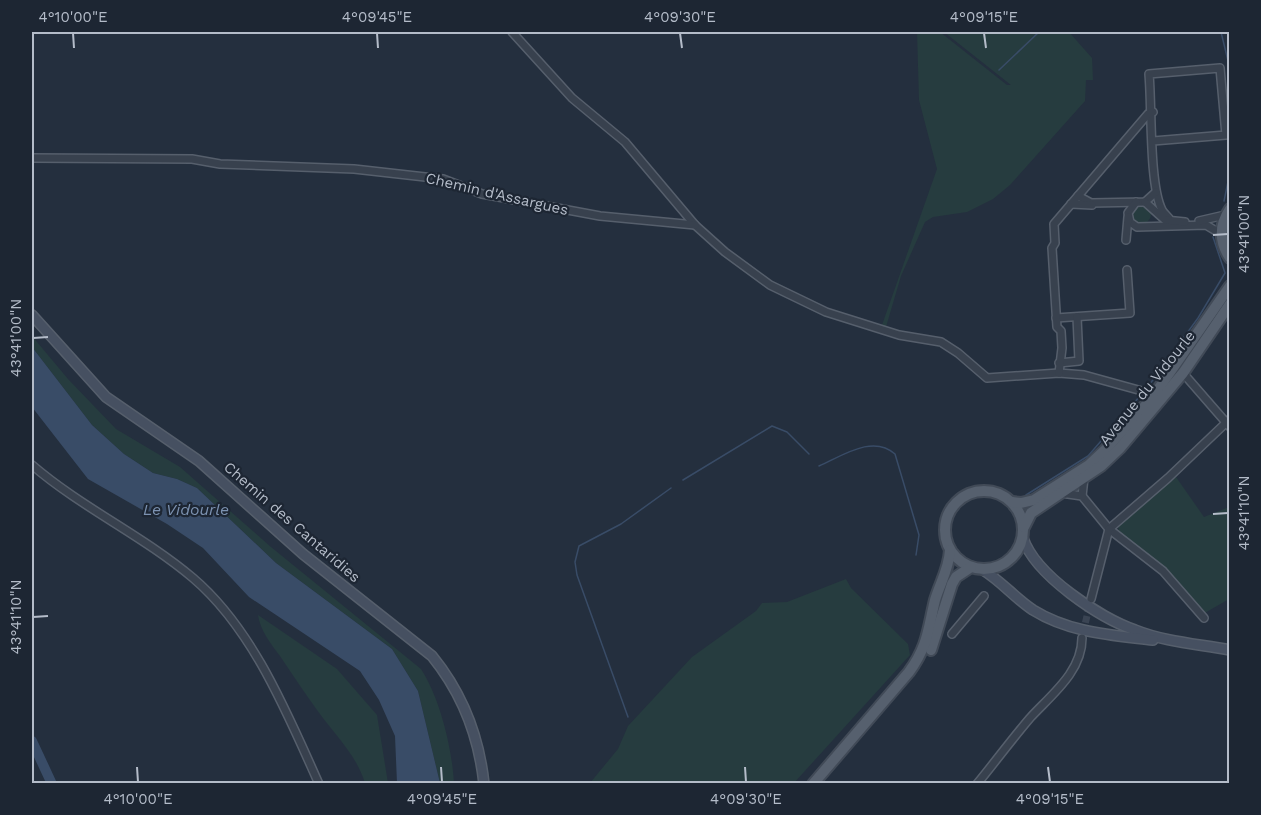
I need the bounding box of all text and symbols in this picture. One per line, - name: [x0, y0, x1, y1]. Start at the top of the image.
- text: 4°10'00"E: [38, 8, 108, 26]
- text: 4°09'45"E: [342, 8, 412, 26]
- text: 4°09'30"E: [644, 8, 716, 26]
- text: 4°09'15"E: [950, 8, 1018, 26]
- street label: Chemin d'Assargues: [424, 169, 570, 219]
- text: 43°41'00"N: [1235, 195, 1253, 273]
- text: 43°41'00"N: [7, 299, 25, 377]
- street label: Avenue du Vidourle: [1095, 327, 1199, 449]
- street label: Chemin des Cantaridies: [220, 458, 364, 586]
- text: 43°41'10"N: [1235, 476, 1253, 550]
- water label: Le Vidourle: [143, 500, 229, 519]
- text: 43°41'10"N: [7, 580, 25, 654]
- text: 4°10'00"E: [103, 790, 173, 808]
- text: 4°09'45"E: [407, 790, 477, 808]
- text: 4°09'30"E: [710, 790, 782, 808]
- text: 4°09'15"E: [1016, 790, 1084, 808]

